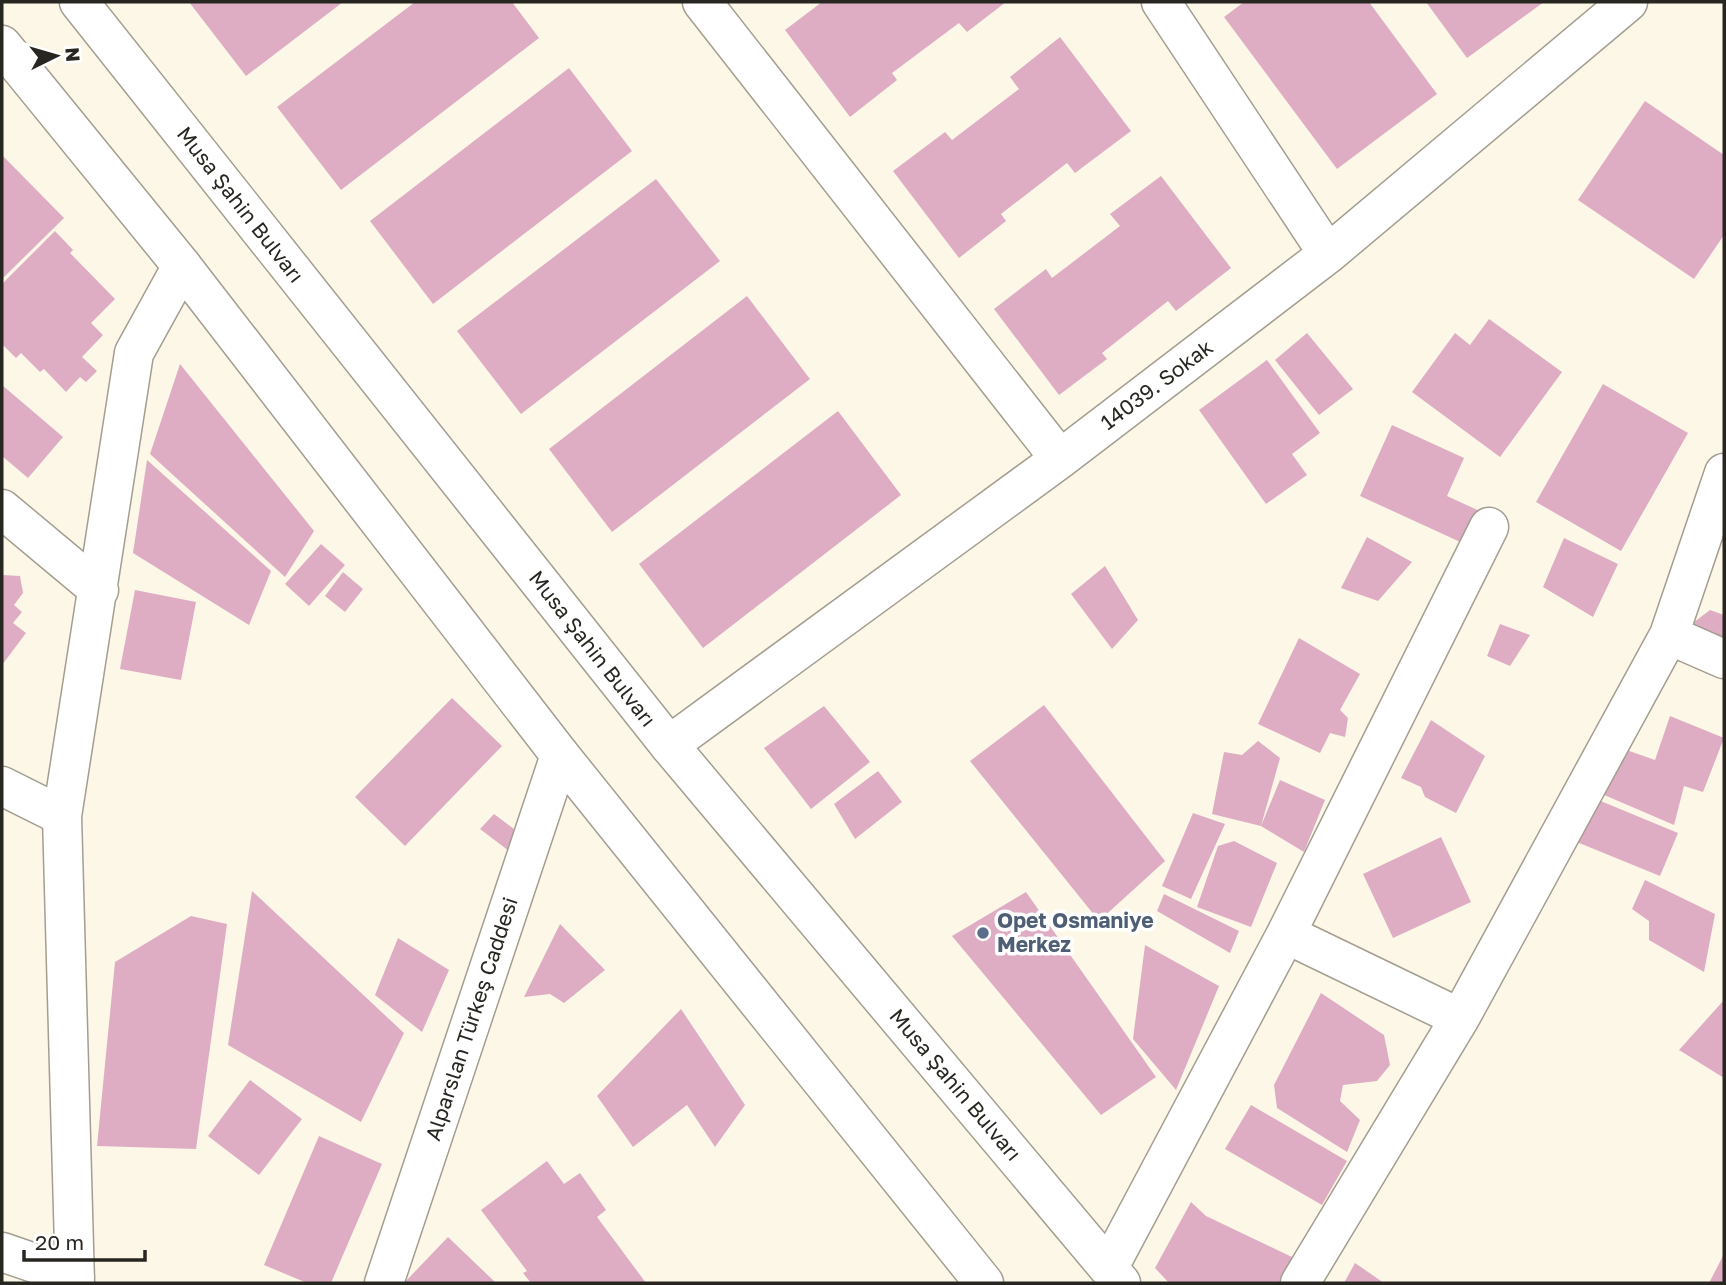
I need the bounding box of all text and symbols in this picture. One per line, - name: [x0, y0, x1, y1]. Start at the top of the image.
- north arrow: [21, 21, 91, 91]
- text: N: [61, 46, 86, 63]
- street label: Musa Şahin Bulvarı: [172, 121, 310, 288]
- street label: 14039. Sokak: [1095, 333, 1218, 435]
- street label: Musa Şahin Bulvarı: [524, 565, 662, 732]
- street label: Alparslan Türkeş Caddesi: [419, 894, 523, 1144]
- place label: Opet Osmaniye Merkez: [997, 907, 1154, 957]
- marker: Opet Osmaniye Merkez: [975, 925, 991, 941]
- street label: Musa Şahin Bulvarı: [884, 1003, 1027, 1166]
- scale bar: [24, 1218, 145, 1262]
- text: 20 m: [35, 1229, 84, 1255]

